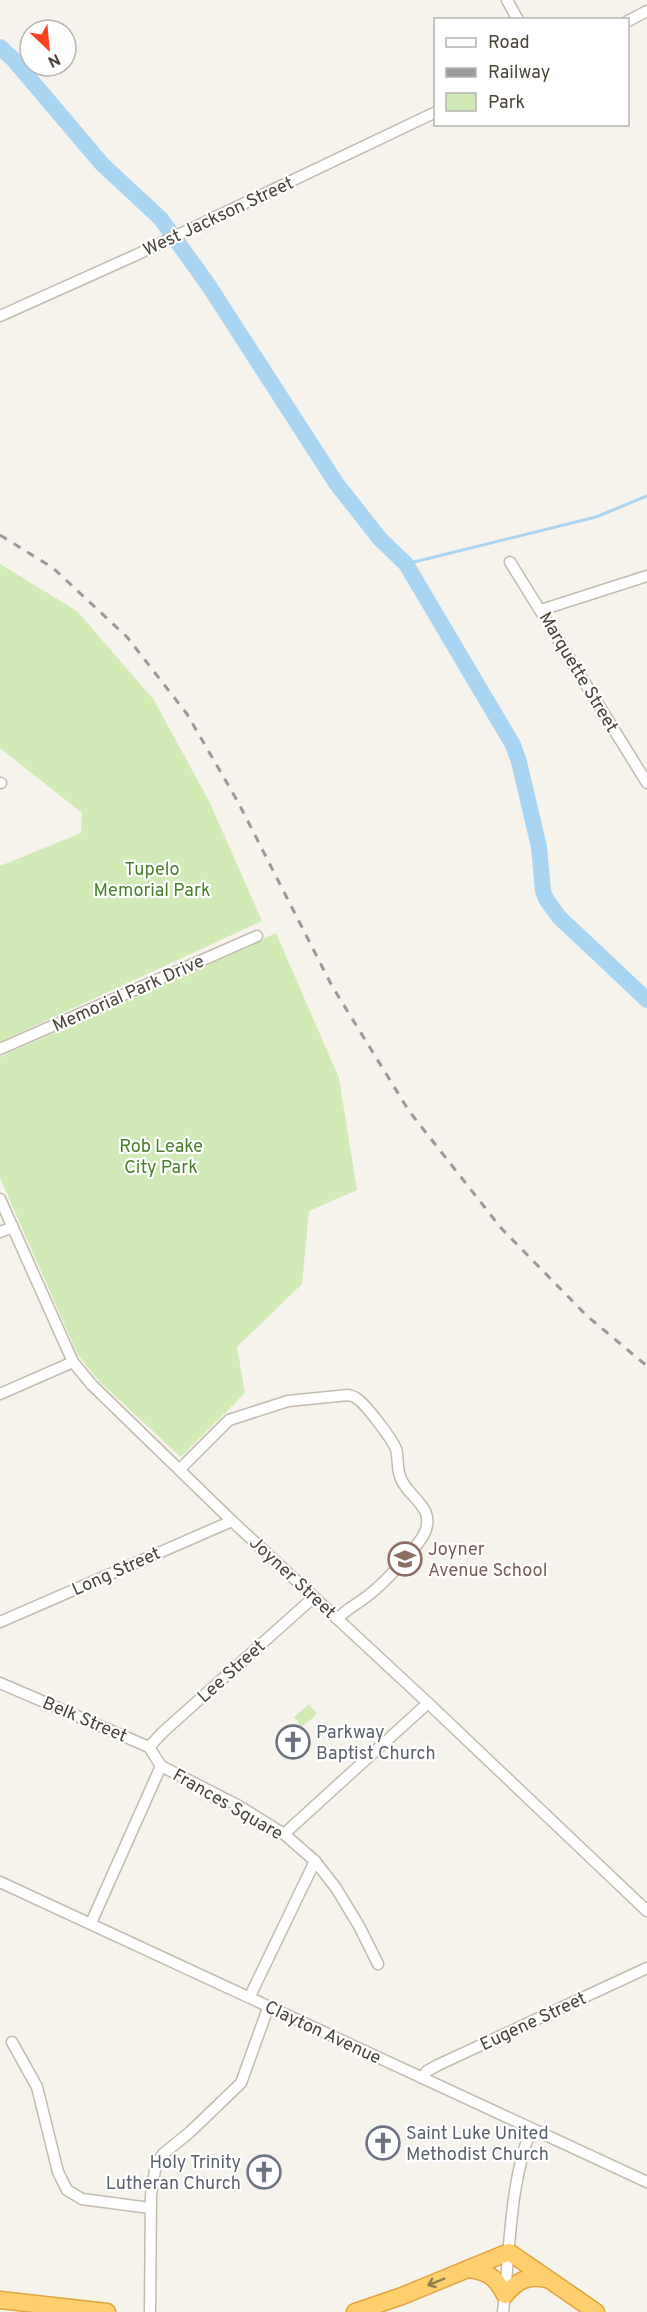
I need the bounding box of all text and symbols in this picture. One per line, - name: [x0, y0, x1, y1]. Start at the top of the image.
- north arrow: [18, 18, 78, 78]
- legend: [434, 18, 629, 126]
- text: Road: [488, 32, 530, 55]
- text: N: [44, 48, 63, 71]
- text: Railway: [488, 62, 550, 85]
- text: Park: [488, 92, 525, 115]
- street label: West Jackson Street: [140, 172, 298, 262]
- street label: Marquette Street: [533, 608, 623, 737]
- park label: Tupelo Memorial Park: [94, 859, 210, 903]
- street label: Memorial Park Drive: [49, 951, 208, 1038]
- park label: Rob Leake City Park: [119, 1136, 203, 1180]
- street label: Joyner Street: [244, 1532, 340, 1624]
- place label: Joyner Avenue School: [428, 1539, 547, 1583]
- school or university icon: Joyner Avenue School: [387, 1541, 423, 1577]
- street label: Long Street: [69, 1543, 164, 1602]
- street label: Lee Street: [193, 1636, 271, 1709]
- street label: Belk Street: [39, 1692, 130, 1748]
- place label: Parkway Baptist Church: [316, 1722, 436, 1766]
- church icon: Parkway Baptist Church: [275, 1724, 311, 1760]
- street label: Frances Square: [168, 1764, 287, 1846]
- street label: Eugene Street: [477, 1988, 590, 2057]
- street label: Clayton Avenue: [260, 1996, 384, 2070]
- place label: Saint Luke United Methodist Church: [406, 2123, 549, 2167]
- church icon: Saint Luke United Methodist Church: [365, 2125, 401, 2161]
- place label: Holy Trinity Lutheran Church: [106, 2152, 241, 2196]
- church icon: Holy Trinity Lutheran Church: [246, 2154, 282, 2190]
- one-way arrow: [427, 2277, 446, 2288]

